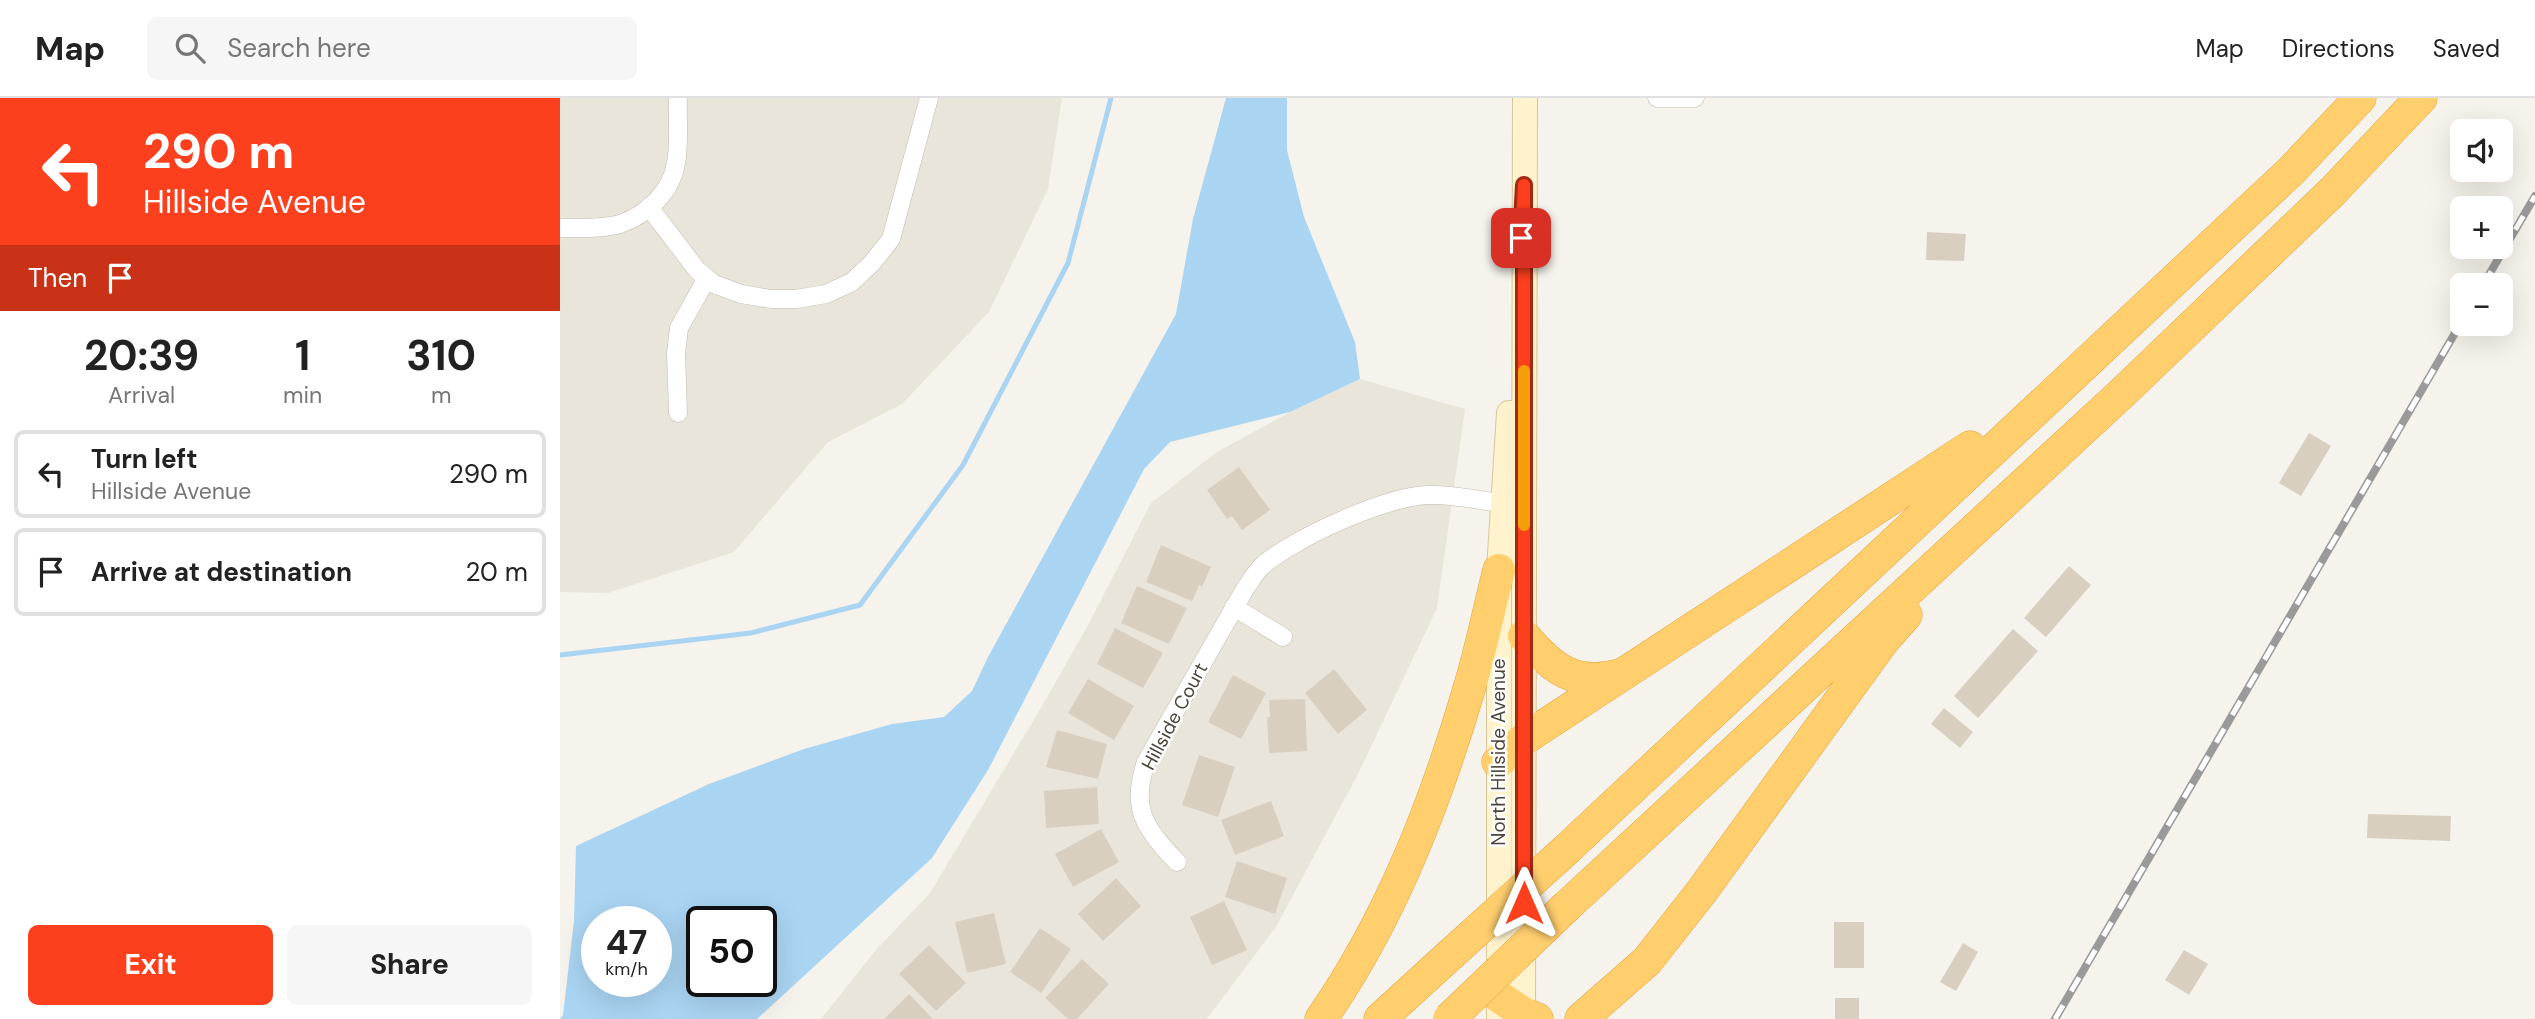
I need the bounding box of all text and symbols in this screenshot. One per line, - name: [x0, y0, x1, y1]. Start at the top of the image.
- search box: [147, 17, 637, 80]
- text: Map: [35, 27, 105, 70]
- icon: search: [171, 29, 209, 67]
- text: Search here: [227, 31, 371, 65]
- text: Map: [2196, 33, 2244, 64]
- text: Directions: [2282, 33, 2395, 64]
- text: Saved: [2433, 33, 2500, 64]
- text: 290 m: [143, 119, 294, 183]
- map controls: [2450, 119, 2513, 336]
- button: sound: [2450, 119, 2513, 182]
- icon: left: [28, 126, 119, 217]
- text: Hillside Avenue: [143, 181, 366, 223]
- button: +: [2450, 196, 2513, 259]
- pin: [1491, 208, 1551, 268]
- icon: arrive: [1502, 219, 1540, 257]
- icon: arrive: [101, 259, 139, 297]
- text: Then: [28, 261, 87, 295]
- button: −: [2450, 273, 2513, 336]
- text: 20:39: [84, 328, 199, 383]
- text: 1: [295, 328, 310, 383]
- text: 310: [406, 328, 476, 383]
- text: Arrival: [108, 380, 175, 410]
- text: min: [283, 380, 322, 410]
- text: m: [431, 380, 451, 410]
- text: Turn left: [91, 442, 198, 476]
- icon: left: [32, 455, 70, 493]
- text: 290 m: [449, 457, 528, 491]
- text: Hillside Avenue: [91, 476, 251, 506]
- icon: arrive: [32, 553, 70, 591]
- text: Arrive at destination: [91, 555, 352, 589]
- text: 20 m: [465, 555, 528, 589]
- street label: Hillside Court: [1136, 658, 1213, 774]
- street label: North Hillside Avenue: [1486, 658, 1511, 846]
- position arrow: [1487, 866, 1561, 940]
- speed limit sign: 50: [686, 906, 777, 997]
- text: 47: [606, 919, 647, 965]
- button: Exit: [28, 925, 273, 1005]
- button: Share: [287, 925, 532, 1005]
- text: km/h: [605, 957, 648, 981]

